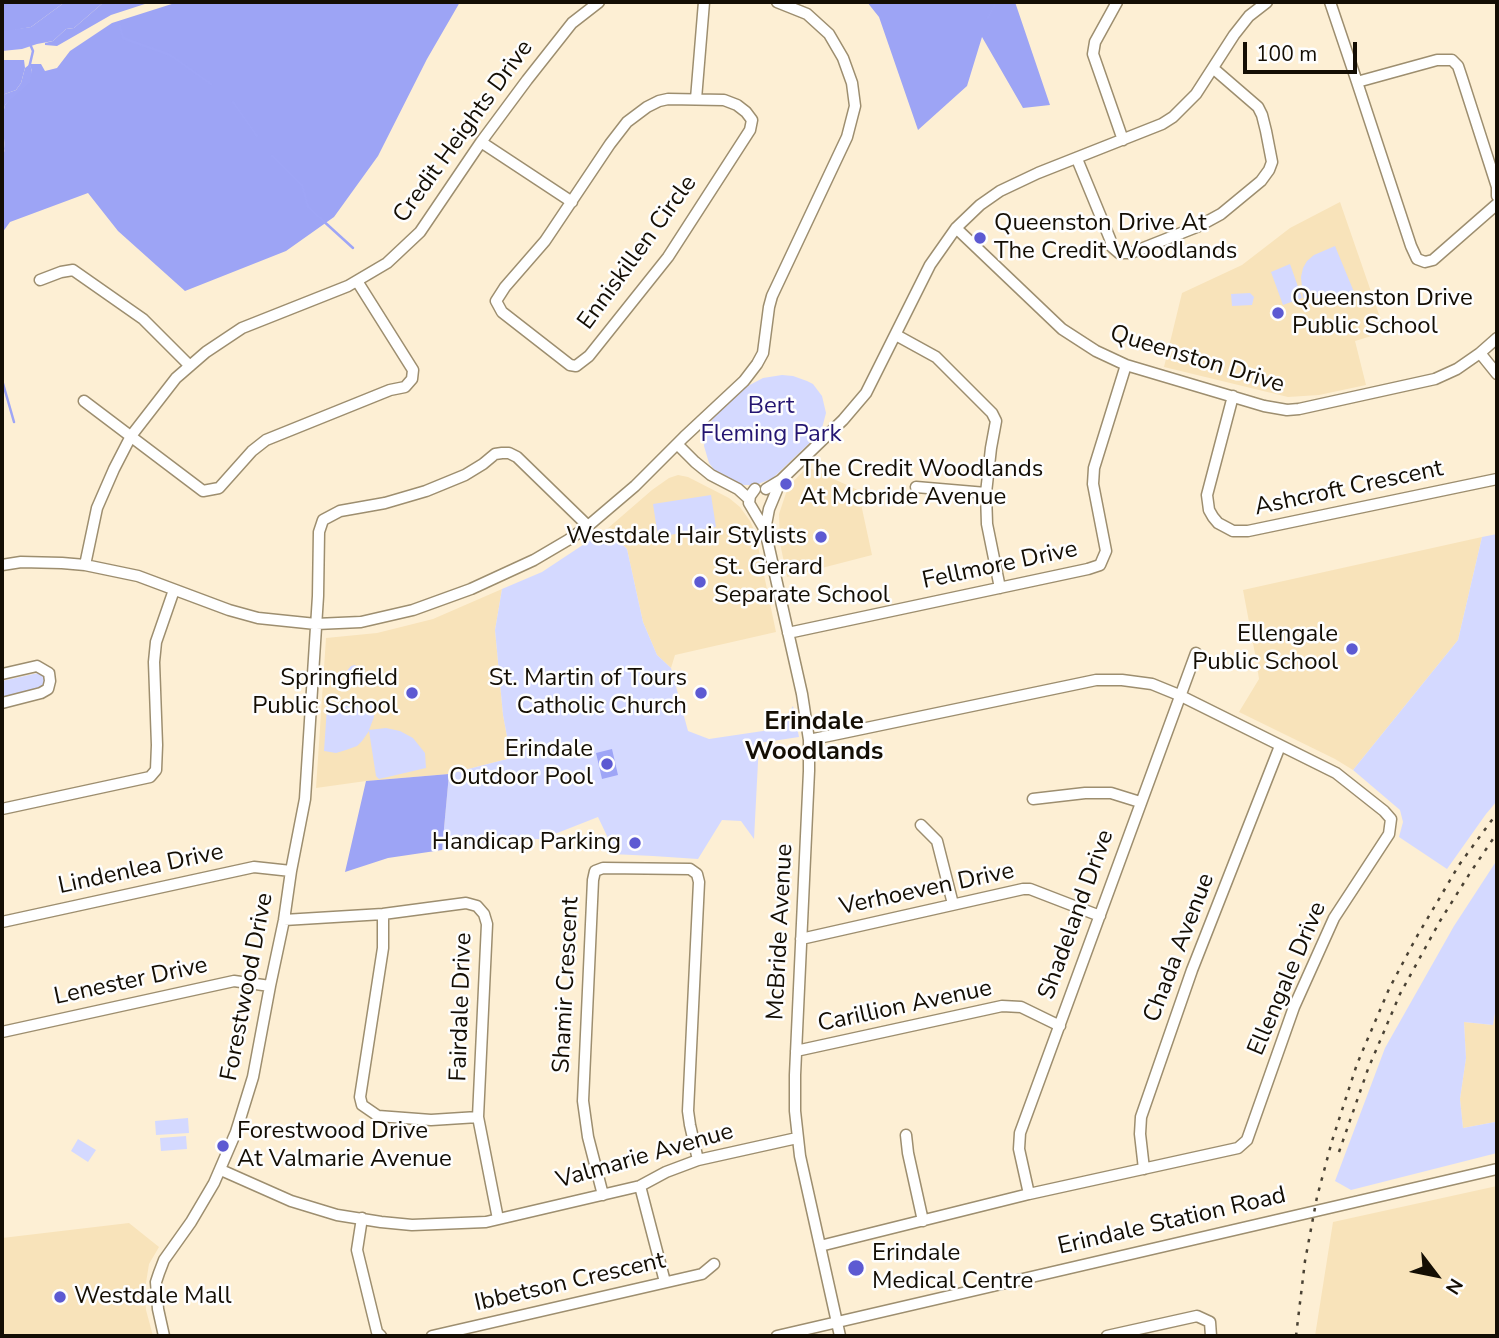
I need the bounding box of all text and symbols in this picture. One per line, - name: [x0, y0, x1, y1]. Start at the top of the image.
- scale bar: [1247, 28, 1361, 72]
- street label: Credit Heights Drive: [388, 35, 540, 229]
- text: 100 m: [1256, 40, 1317, 68]
- street label: Enniskillen Circle: [572, 170, 704, 336]
- place label: Queenston Drive At The Credit Woodlands: [994, 210, 1237, 266]
- marker: Queenston Drive At The Credit Woodlands: [972, 230, 988, 246]
- place label: Queenston Drive Public School: [1292, 285, 1473, 341]
- marker: Queenston Drive Public School: [1270, 305, 1286, 321]
- street label: Queenston Drive: [1106, 320, 1288, 400]
- park label: Bert Fleming Park: [701, 393, 841, 449]
- street label: Ashcroft Crescent: [1252, 455, 1446, 523]
- place label: The Credit Woodlands At Mcbride Avenue: [800, 456, 1043, 512]
- marker: The Credit Woodlands At Mcbride Avenue: [778, 476, 794, 492]
- place label: Westdale Hair Stylists: [566, 523, 807, 551]
- marker: Westdale Hair Stylists: [813, 529, 829, 545]
- street label: Fellmore Drive: [920, 536, 1080, 596]
- place label: St. Gerard Separate School: [714, 554, 890, 610]
- marker: St. Gerard Separate School: [692, 574, 708, 590]
- place label: Ellengale Public School: [1192, 621, 1338, 677]
- marker: Ellengale Public School: [1344, 641, 1360, 657]
- place label: Springfield Public School: [252, 665, 398, 721]
- place label: St. Martin of Tours Catholic Church: [489, 665, 687, 721]
- marker: Springfield Public School: [404, 685, 420, 701]
- marker: St. Martin of Tours Catholic Church: [693, 685, 709, 701]
- district label: Erindale Woodlands: [745, 707, 883, 768]
- place label: Erindale Outdoor Pool: [449, 736, 593, 792]
- marker: Erindale Outdoor Pool: [599, 756, 615, 772]
- street label: Shadeland Drive: [1033, 826, 1121, 1004]
- place label: Handicap Parking: [432, 829, 621, 857]
- marker: Handicap Parking: [627, 835, 643, 851]
- street label: Lindenlea Drive: [56, 838, 226, 902]
- street label: McBride Avenue: [762, 843, 800, 1021]
- street label: Verhoeven Drive: [837, 857, 1017, 923]
- street label: Chada Avenue: [1138, 870, 1222, 1026]
- street label: Forestwood Drive: [216, 891, 280, 1083]
- street label: Shamir Crescent: [548, 896, 586, 1074]
- street label: Ellengale Drive: [1243, 898, 1333, 1060]
- street label: Fairdale Drive: [445, 932, 479, 1082]
- street label: Lenester Drive: [52, 952, 210, 1012]
- street label: Carillion Avenue: [815, 974, 995, 1040]
- place label: Forestwood Drive At Valmarie Avenue: [237, 1118, 452, 1174]
- street label: Valmarie Avenue: [553, 1118, 737, 1196]
- marker: Forestwood Drive At Valmarie Avenue: [215, 1138, 231, 1154]
- street label: Erindale Station Road: [1055, 1182, 1289, 1262]
- place label: Erindale Medical Centre: [872, 1240, 1033, 1296]
- north arrow: [1401, 1240, 1471, 1310]
- street label: Ibbetson Crescent: [472, 1247, 668, 1319]
- marker: Erindale Medical Centre: [846, 1258, 866, 1278]
- text: N: [1439, 1273, 1469, 1299]
- place label: Westdale Mall: [74, 1283, 232, 1311]
- marker: Westdale Mall: [52, 1289, 68, 1305]

